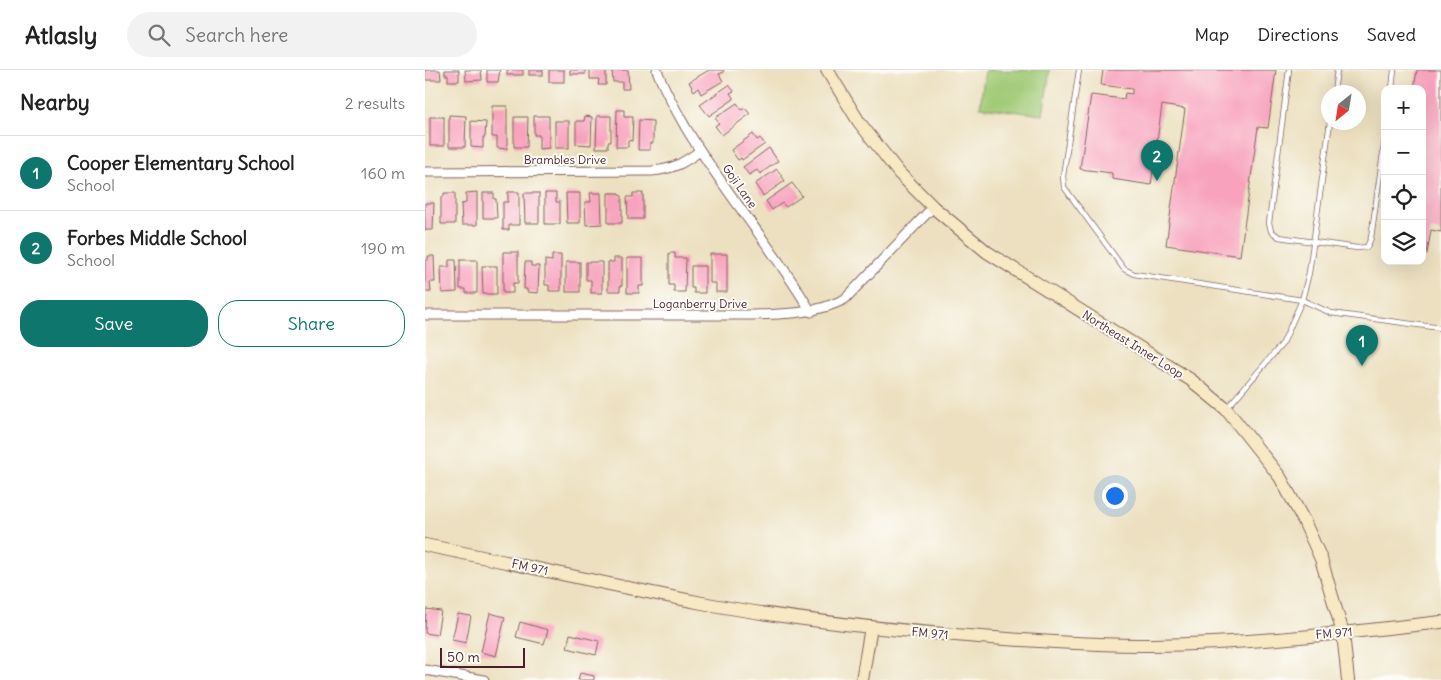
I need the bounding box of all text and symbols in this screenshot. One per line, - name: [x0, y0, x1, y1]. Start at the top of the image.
- search box: [127, 12, 477, 57]
- text: Atlasly: [25, 20, 97, 50]
- icon: search: [145, 21, 173, 49]
- text: Search here: [185, 23, 288, 47]
- text: Map: [1194, 23, 1229, 46]
- text: Directions: [1257, 23, 1339, 46]
- text: Saved: [1367, 23, 1416, 46]
- north arrow: [1321, 85, 1366, 130]
- map controls: [1381, 85, 1426, 265]
- button: +: [1381, 85, 1426, 130]
- text: Nearby: [20, 89, 90, 116]
- text: 2 results: [345, 93, 405, 113]
- button: −: [1381, 130, 1426, 175]
- pin: 2: [1141, 140, 1173, 181]
- text: Cooper Elementary School: [67, 151, 295, 175]
- street label: Brambles Drive: [524, 152, 606, 167]
- street label: Goji Lane: [719, 161, 761, 211]
- text: 1: [33, 163, 39, 183]
- text: 160 m: [361, 163, 405, 183]
- text: School: [67, 175, 115, 195]
- button: locate: [1381, 175, 1426, 220]
- button: layers: [1381, 220, 1426, 265]
- text: Forbes Middle School: [67, 226, 247, 250]
- text: 2: [32, 238, 40, 258]
- text: 190 m: [361, 238, 405, 258]
- text: School: [67, 250, 115, 270]
- street label: Loganberry Drive: [653, 296, 747, 311]
- button: Save: [20, 300, 208, 347]
- button: Share: [218, 300, 405, 347]
- street label: Northeast Inner Loop: [1080, 307, 1186, 381]
- pin: 1: [1346, 325, 1378, 366]
- your location: [1102, 483, 1128, 509]
- street label: FM 971: [510, 556, 550, 578]
- street label: FM 971: [911, 624, 949, 642]
- street label: FM 971: [1315, 624, 1353, 642]
- scale bar: [440, 645, 525, 668]
- text: 50 m: [447, 648, 480, 666]

